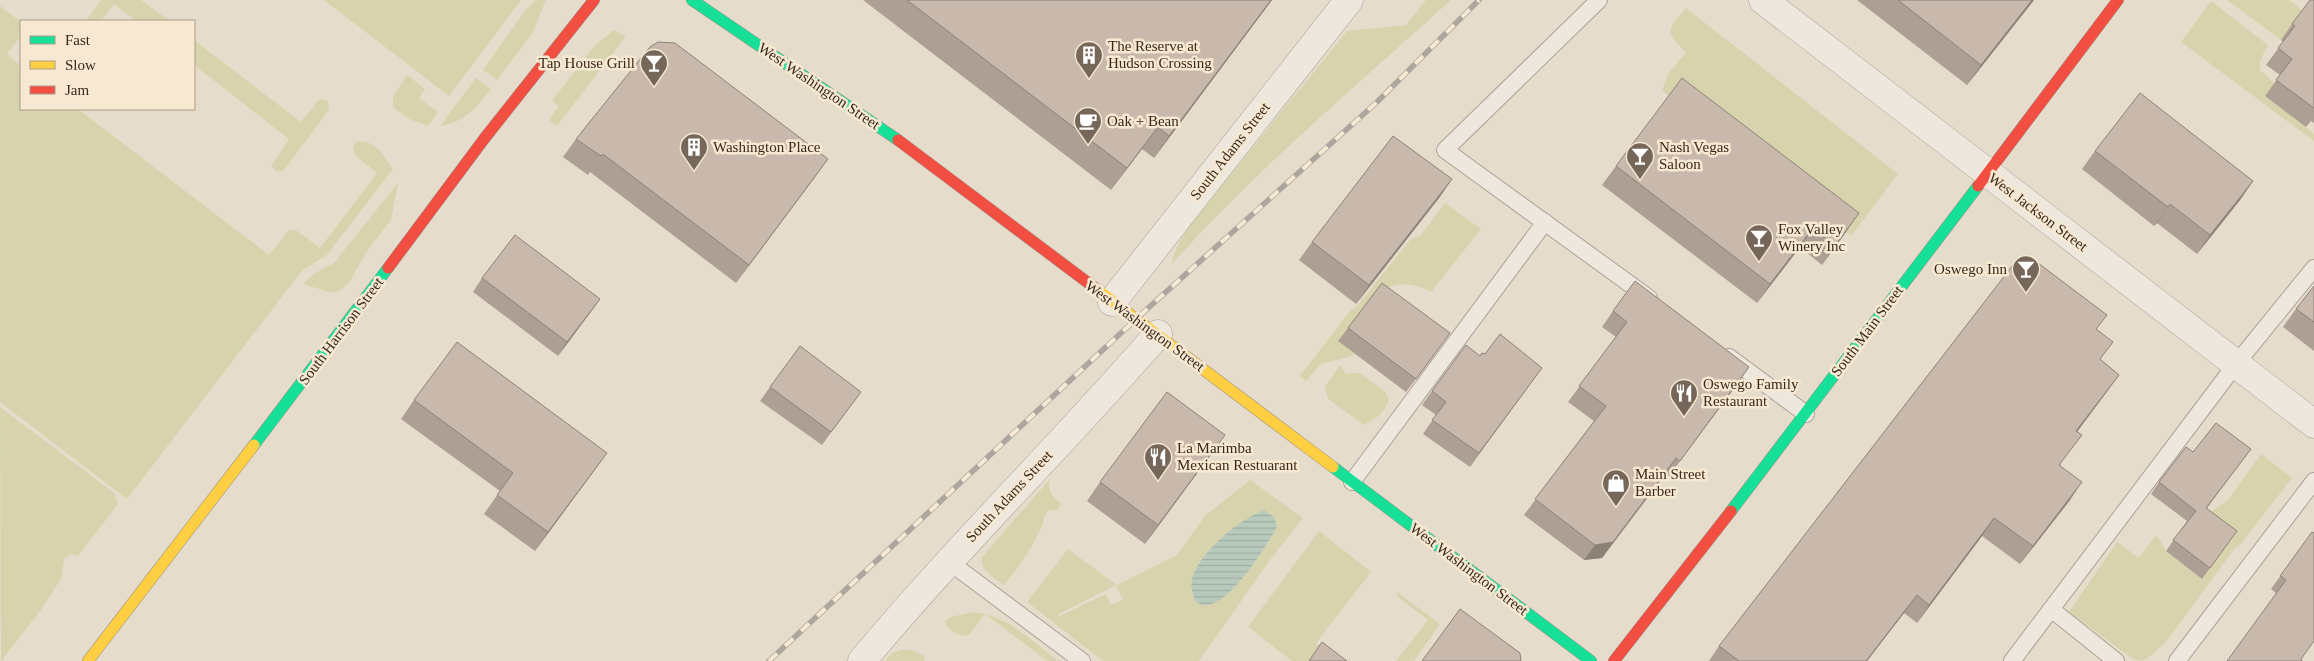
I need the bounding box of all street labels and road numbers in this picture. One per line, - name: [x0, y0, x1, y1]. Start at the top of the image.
- street label: West Washington Street: [755, 39, 883, 133]
- street label: South Adams Street: [1187, 98, 1273, 203]
- street label: West Jackson Street: [1985, 170, 2091, 255]
- street label: South Harrison Street: [295, 274, 387, 388]
- street label: West Washington Street: [1082, 277, 1208, 375]
- street label: South Main Street: [1828, 282, 1907, 379]
- street label: South Adams Street: [963, 446, 1056, 545]
- street label: West Washington Street: [1407, 520, 1532, 619]

